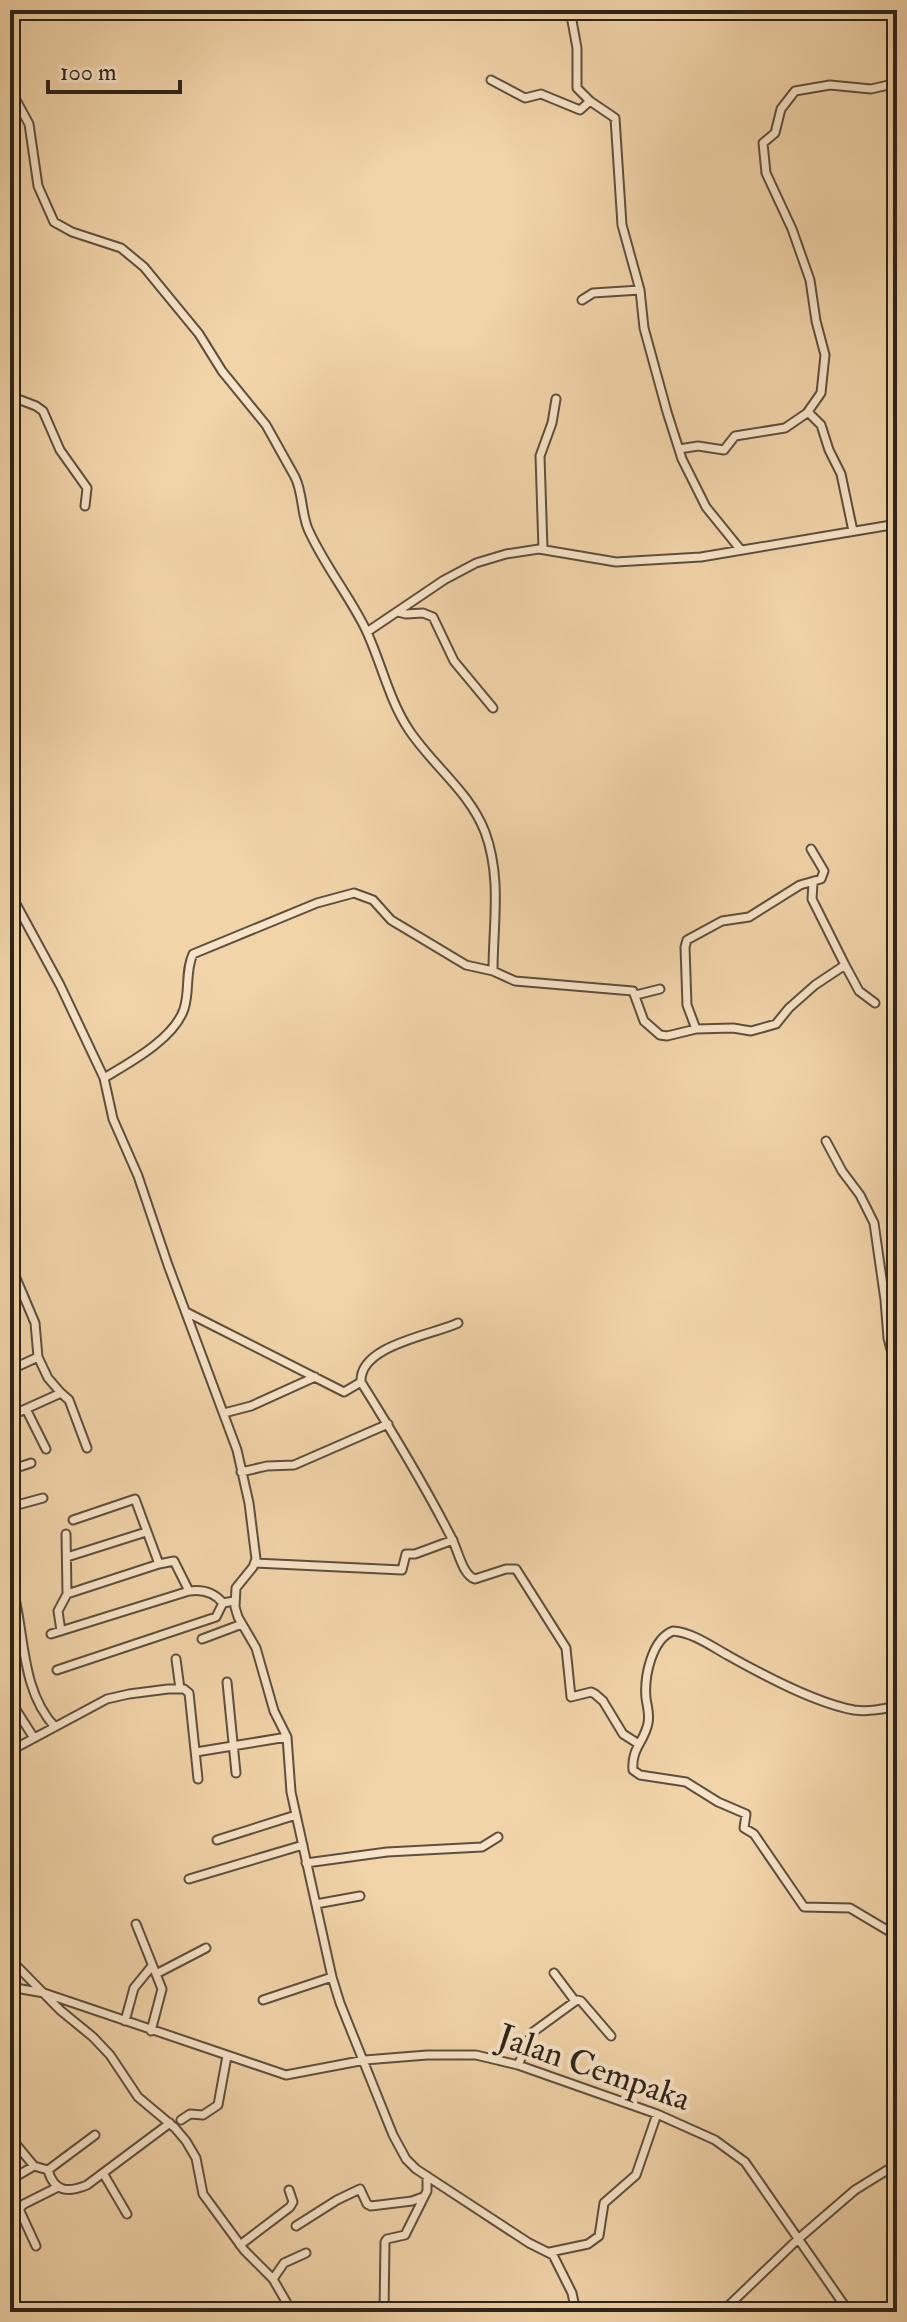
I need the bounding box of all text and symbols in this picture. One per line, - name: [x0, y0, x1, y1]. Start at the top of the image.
- scale bar: [48, 44, 180, 94]
- text: 100 m: [60, 57, 117, 88]
- street label: Jalan Cempaka: [491, 2015, 697, 2121]

